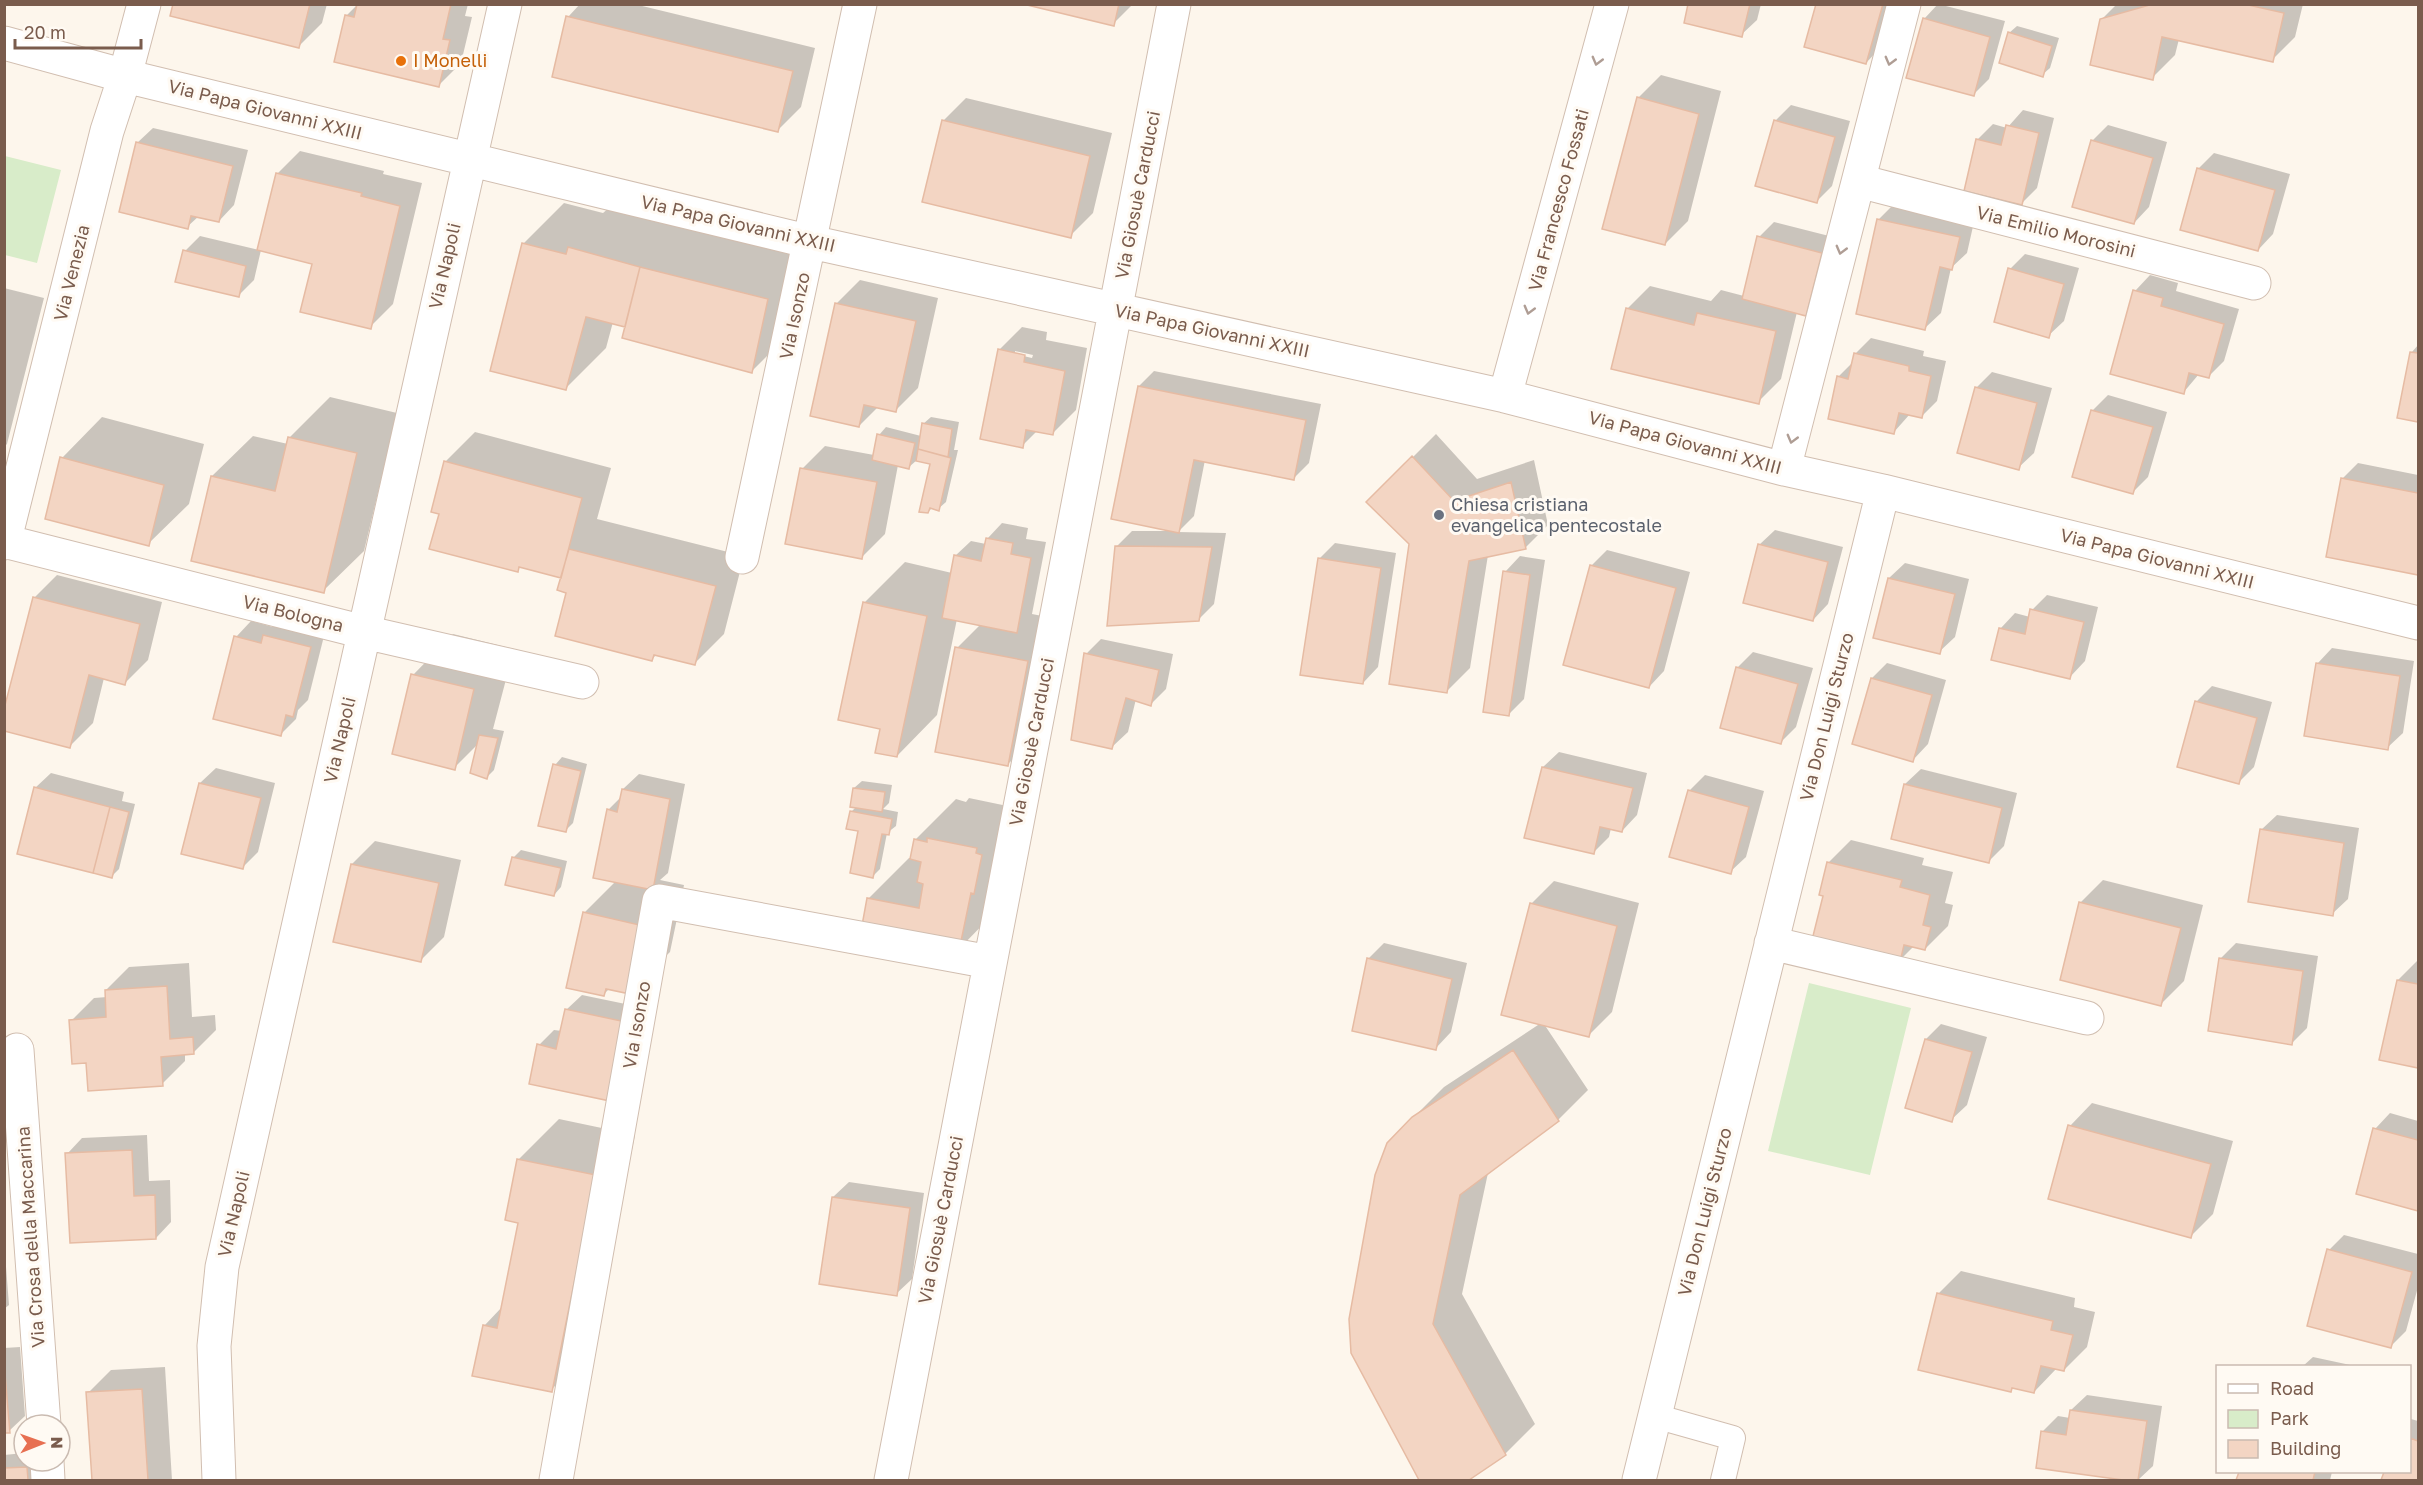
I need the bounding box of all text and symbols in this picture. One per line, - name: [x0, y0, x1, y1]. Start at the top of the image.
- scale bar: [15, 12, 141, 50]
- text: 20 m: [24, 21, 66, 43]
- place label: I Monelli: [413, 49, 487, 71]
- marker: I Monelli: [394, 54, 408, 68]
- one-way arrow: [1592, 55, 1604, 66]
- one-way arrow: [1884, 56, 1897, 66]
- street label: Via Papa Giovanni XXIII: [166, 74, 365, 144]
- street label: Via Francesco Fossati: [1523, 106, 1593, 293]
- street label: Via Giosuè Carducci: [1110, 109, 1164, 281]
- street label: Via Papa Giovanni XXIII: [639, 190, 838, 256]
- street label: Via Emilio Morosini: [1974, 201, 2138, 261]
- street label: Via Napoli: [423, 220, 465, 311]
- street label: Via Venezia: [48, 222, 94, 323]
- one-way arrow: [1835, 245, 1848, 255]
- street label: Via Isonzo: [774, 270, 814, 361]
- street label: Via Papa Giovanni XXIII: [1113, 299, 1312, 361]
- one-way arrow: [1524, 304, 1536, 315]
- street label: Via Papa Giovanni XXIII: [1586, 406, 1784, 478]
- one-way arrow: [1786, 433, 1799, 443]
- place label: Chiesa cristiana evangelica pentecostale: [1451, 493, 1662, 536]
- marker: Chiesa cristiana evangelica pentecostale: [1432, 508, 1446, 522]
- street label: Via Papa Giovanni XXIII: [2058, 523, 2257, 593]
- street label: Via Bologna: [241, 590, 346, 636]
- street label: Via Don Luigi Sturzo: [1794, 630, 1858, 803]
- street label: Via Giosuè Carducci: [1004, 656, 1058, 828]
- street label: Via Napoli: [318, 694, 360, 785]
- street label: Via Isonzo: [617, 979, 655, 1070]
- street label: Via Don Luigi Sturzo: [1672, 1125, 1736, 1298]
- street label: Via Crosa della Maccarina: [11, 1126, 49, 1349]
- street label: Via Giosuè Carducci: [913, 1134, 967, 1306]
- street label: Via Napoli: [212, 1168, 254, 1259]
- legend: [2216, 1365, 2411, 1473]
- text: Road: [2270, 1377, 2314, 1399]
- text: Park: [2270, 1407, 2309, 1429]
- north arrow: [12, 1413, 72, 1473]
- text: N: [47, 1436, 67, 1449]
- text: Building: [2270, 1437, 2341, 1459]

